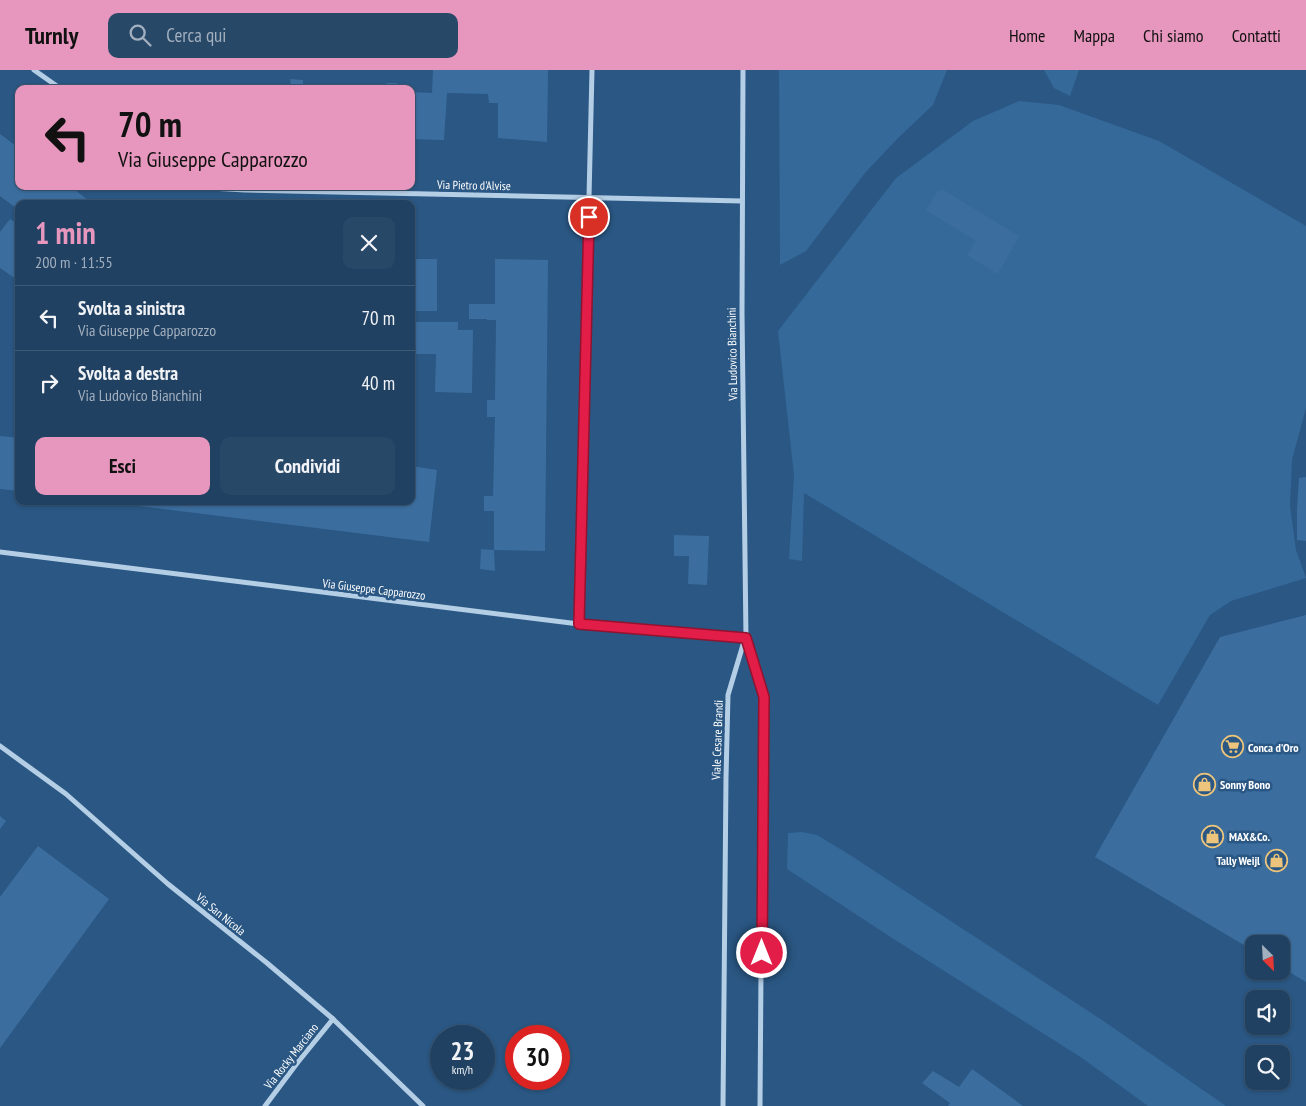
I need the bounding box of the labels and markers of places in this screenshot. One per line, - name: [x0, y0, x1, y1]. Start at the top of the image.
- pin: [568, 196, 610, 238]
- supermarket icon: Conca d'Oro: [1220, 735, 1244, 759]
- place label: Conca d'Oro: [1248, 740, 1299, 755]
- shop icon: Sonny Bono: [1192, 772, 1216, 796]
- place label: Sonny Bono: [1220, 777, 1271, 792]
- shop icon: MAX&Co.: [1201, 824, 1225, 848]
- place label: MAX&Co.: [1229, 829, 1270, 844]
- shop icon: Tally Weijl: [1264, 848, 1288, 872]
- place label: Tally Weijl: [1216, 853, 1260, 868]

